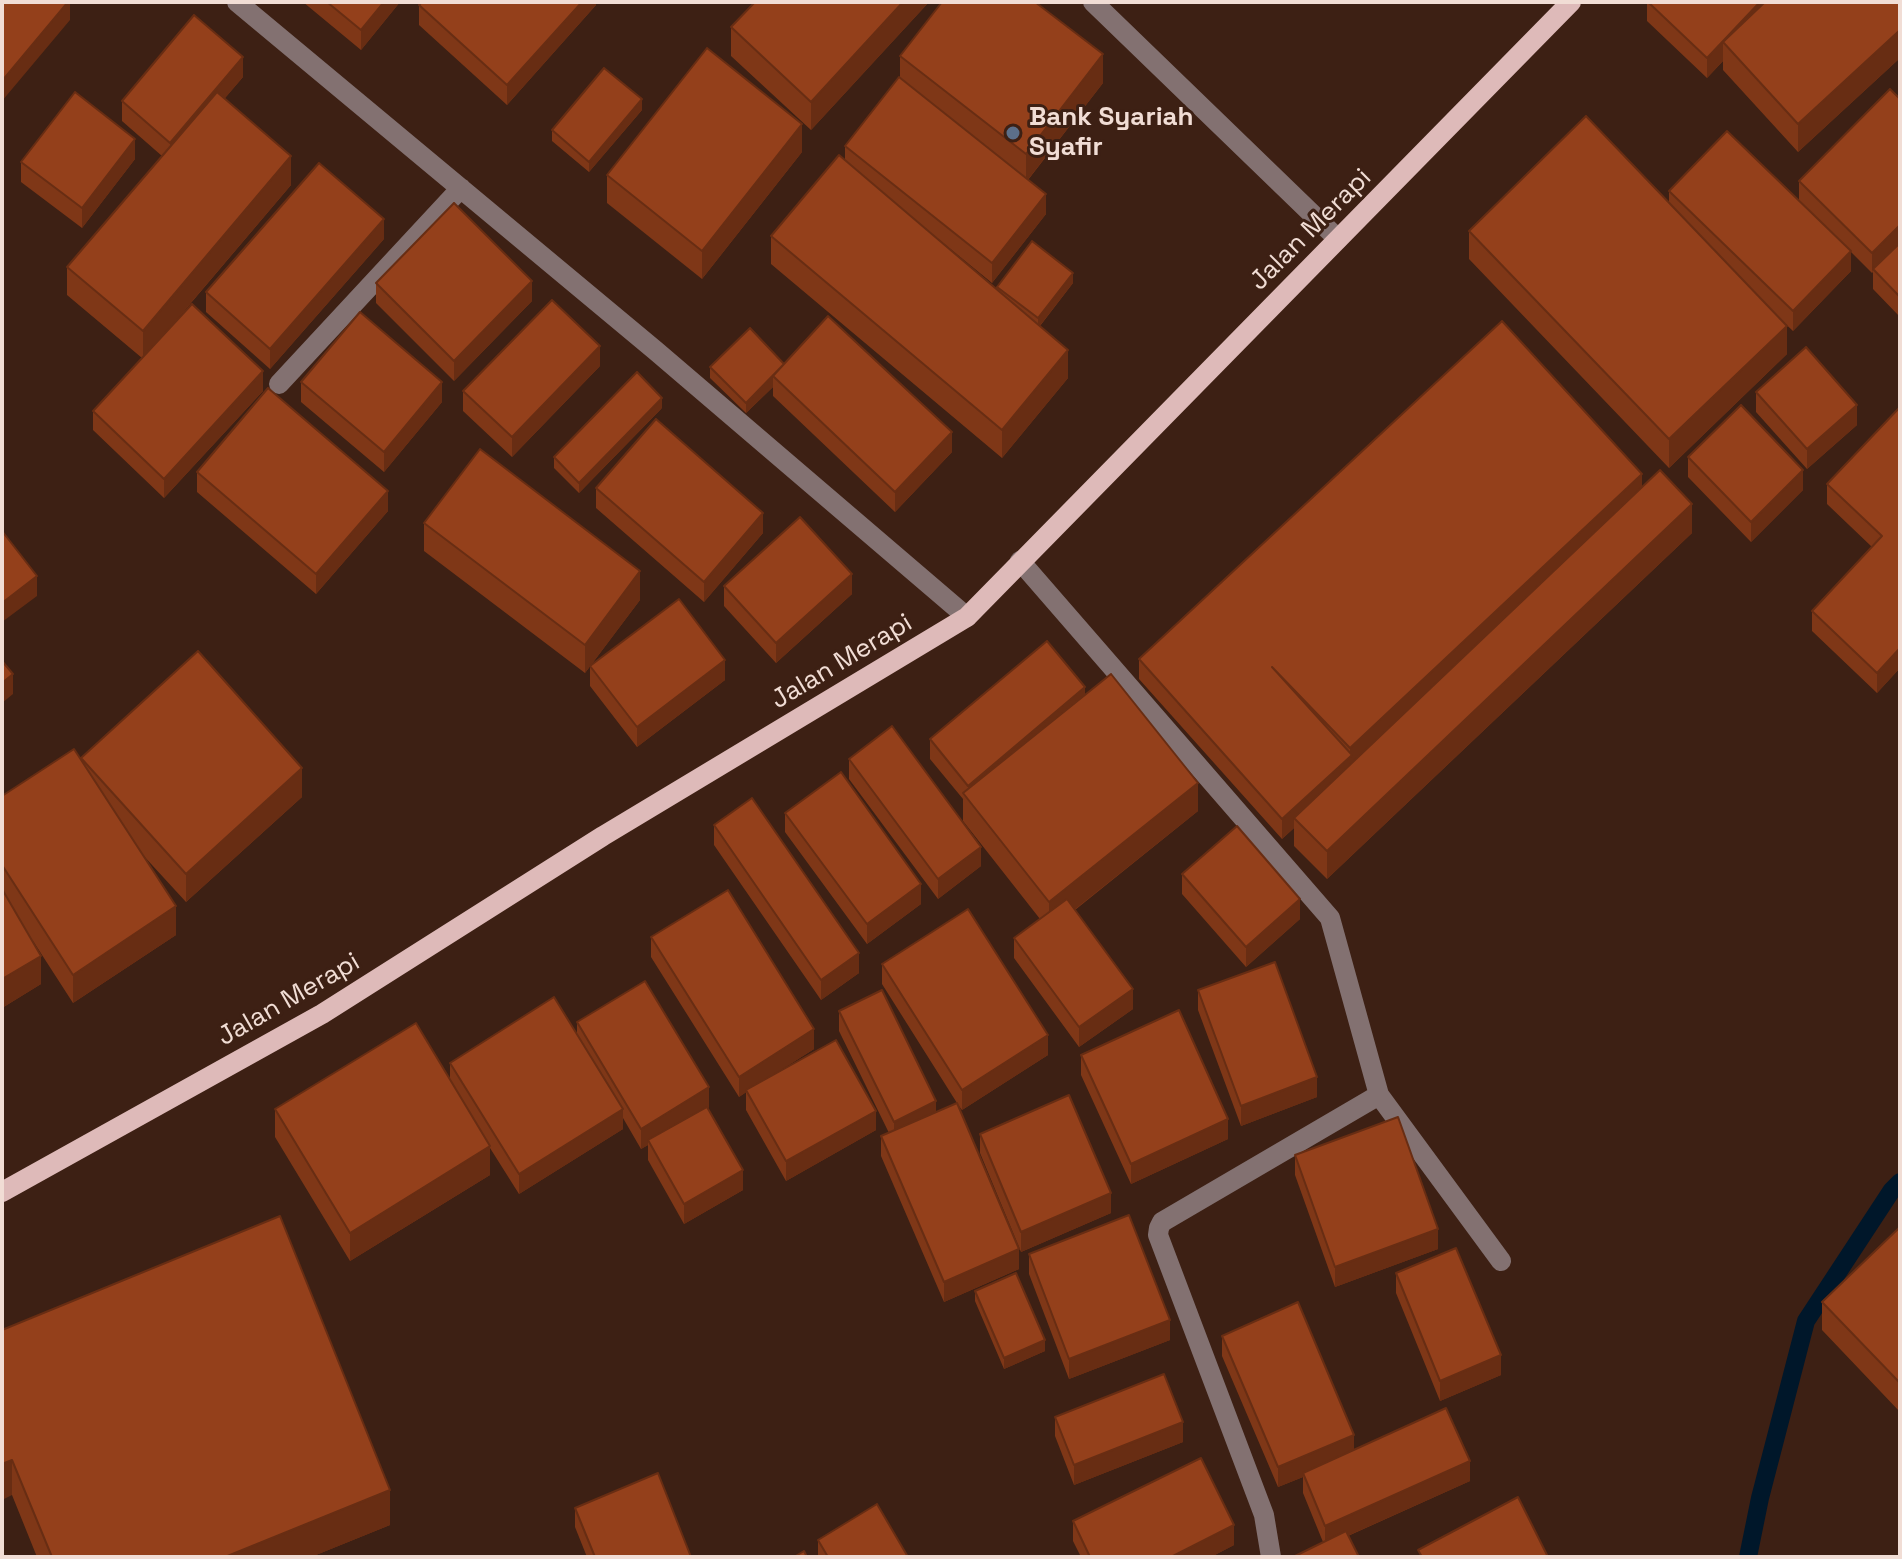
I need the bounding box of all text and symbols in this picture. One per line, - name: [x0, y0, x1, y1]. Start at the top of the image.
- place label: Bank Syariah Syafir: [1029, 102, 1194, 164]
- marker: Bank Syariah Syafir: [1004, 124, 1022, 142]
- street label: Jalan Merapi: [1244, 163, 1378, 297]
- street label: Jalan Merapi: [766, 608, 918, 716]
- street label: Jalan Merapi: [212, 947, 366, 1053]

